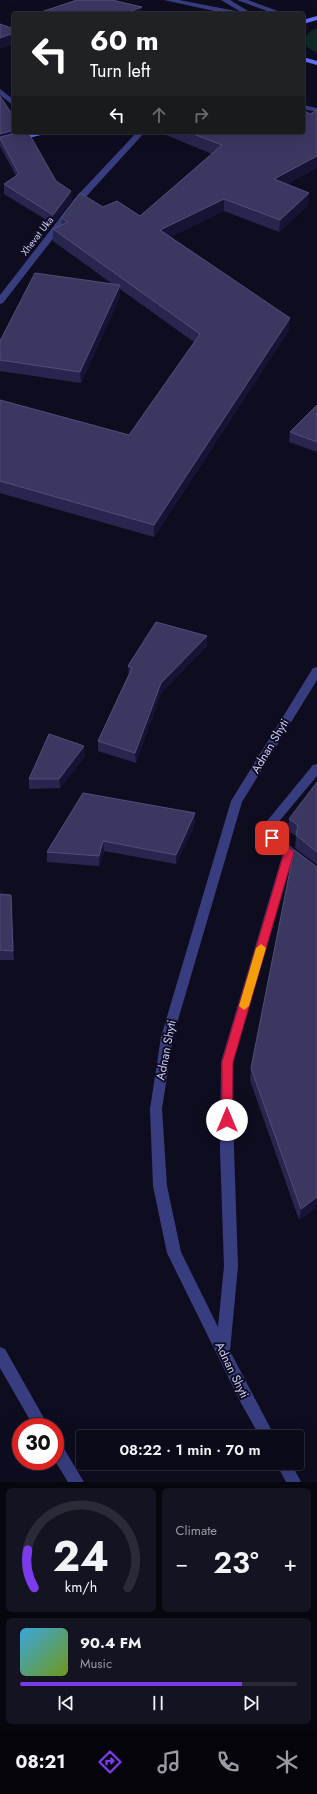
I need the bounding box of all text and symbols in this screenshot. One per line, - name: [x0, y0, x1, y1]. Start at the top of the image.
- text: 60 m: [90, 20, 159, 61]
- icon: left: [24, 28, 76, 80]
- text: Turn left: [90, 58, 150, 84]
- icon: left: [106, 104, 128, 126]
- icon: ahead: [148, 104, 170, 126]
- icon: right: [190, 104, 212, 126]
- street label: Xhevat Uka: [17, 213, 57, 259]
- street label: Adnan Shyti: [247, 715, 293, 777]
- pin: [255, 821, 289, 855]
- icon: arrive: [261, 827, 283, 849]
- street label: Adnan Shyti: [151, 1018, 181, 1082]
- position arrow: [206, 1099, 248, 1141]
- street label: Adnan Shyti: [211, 1339, 253, 1401]
- speed limit sign: 30: [12, 1418, 64, 1470]
- text: 08:22 · 1 min · 70 m: [119, 1439, 261, 1461]
- text: Climate: [176, 1521, 217, 1540]
- text: 24: [53, 1526, 109, 1587]
- text: 23°: [213, 1541, 259, 1584]
- text: −: [176, 1547, 188, 1579]
- text: +: [283, 1547, 297, 1579]
- text: km/h: [65, 1577, 97, 1597]
- text: 90.4 FM: [80, 1632, 141, 1654]
- text: Music: [80, 1654, 112, 1673]
- icon: previous: [55, 1692, 77, 1714]
- icon: pause: [147, 1692, 169, 1714]
- icon: next: [240, 1692, 262, 1714]
- icon: directions: [96, 1748, 124, 1776]
- icon: music: [155, 1748, 183, 1776]
- icon: phone: [214, 1748, 242, 1776]
- icon: climate: [273, 1748, 301, 1776]
- text: 08:21: [16, 1749, 65, 1775]

